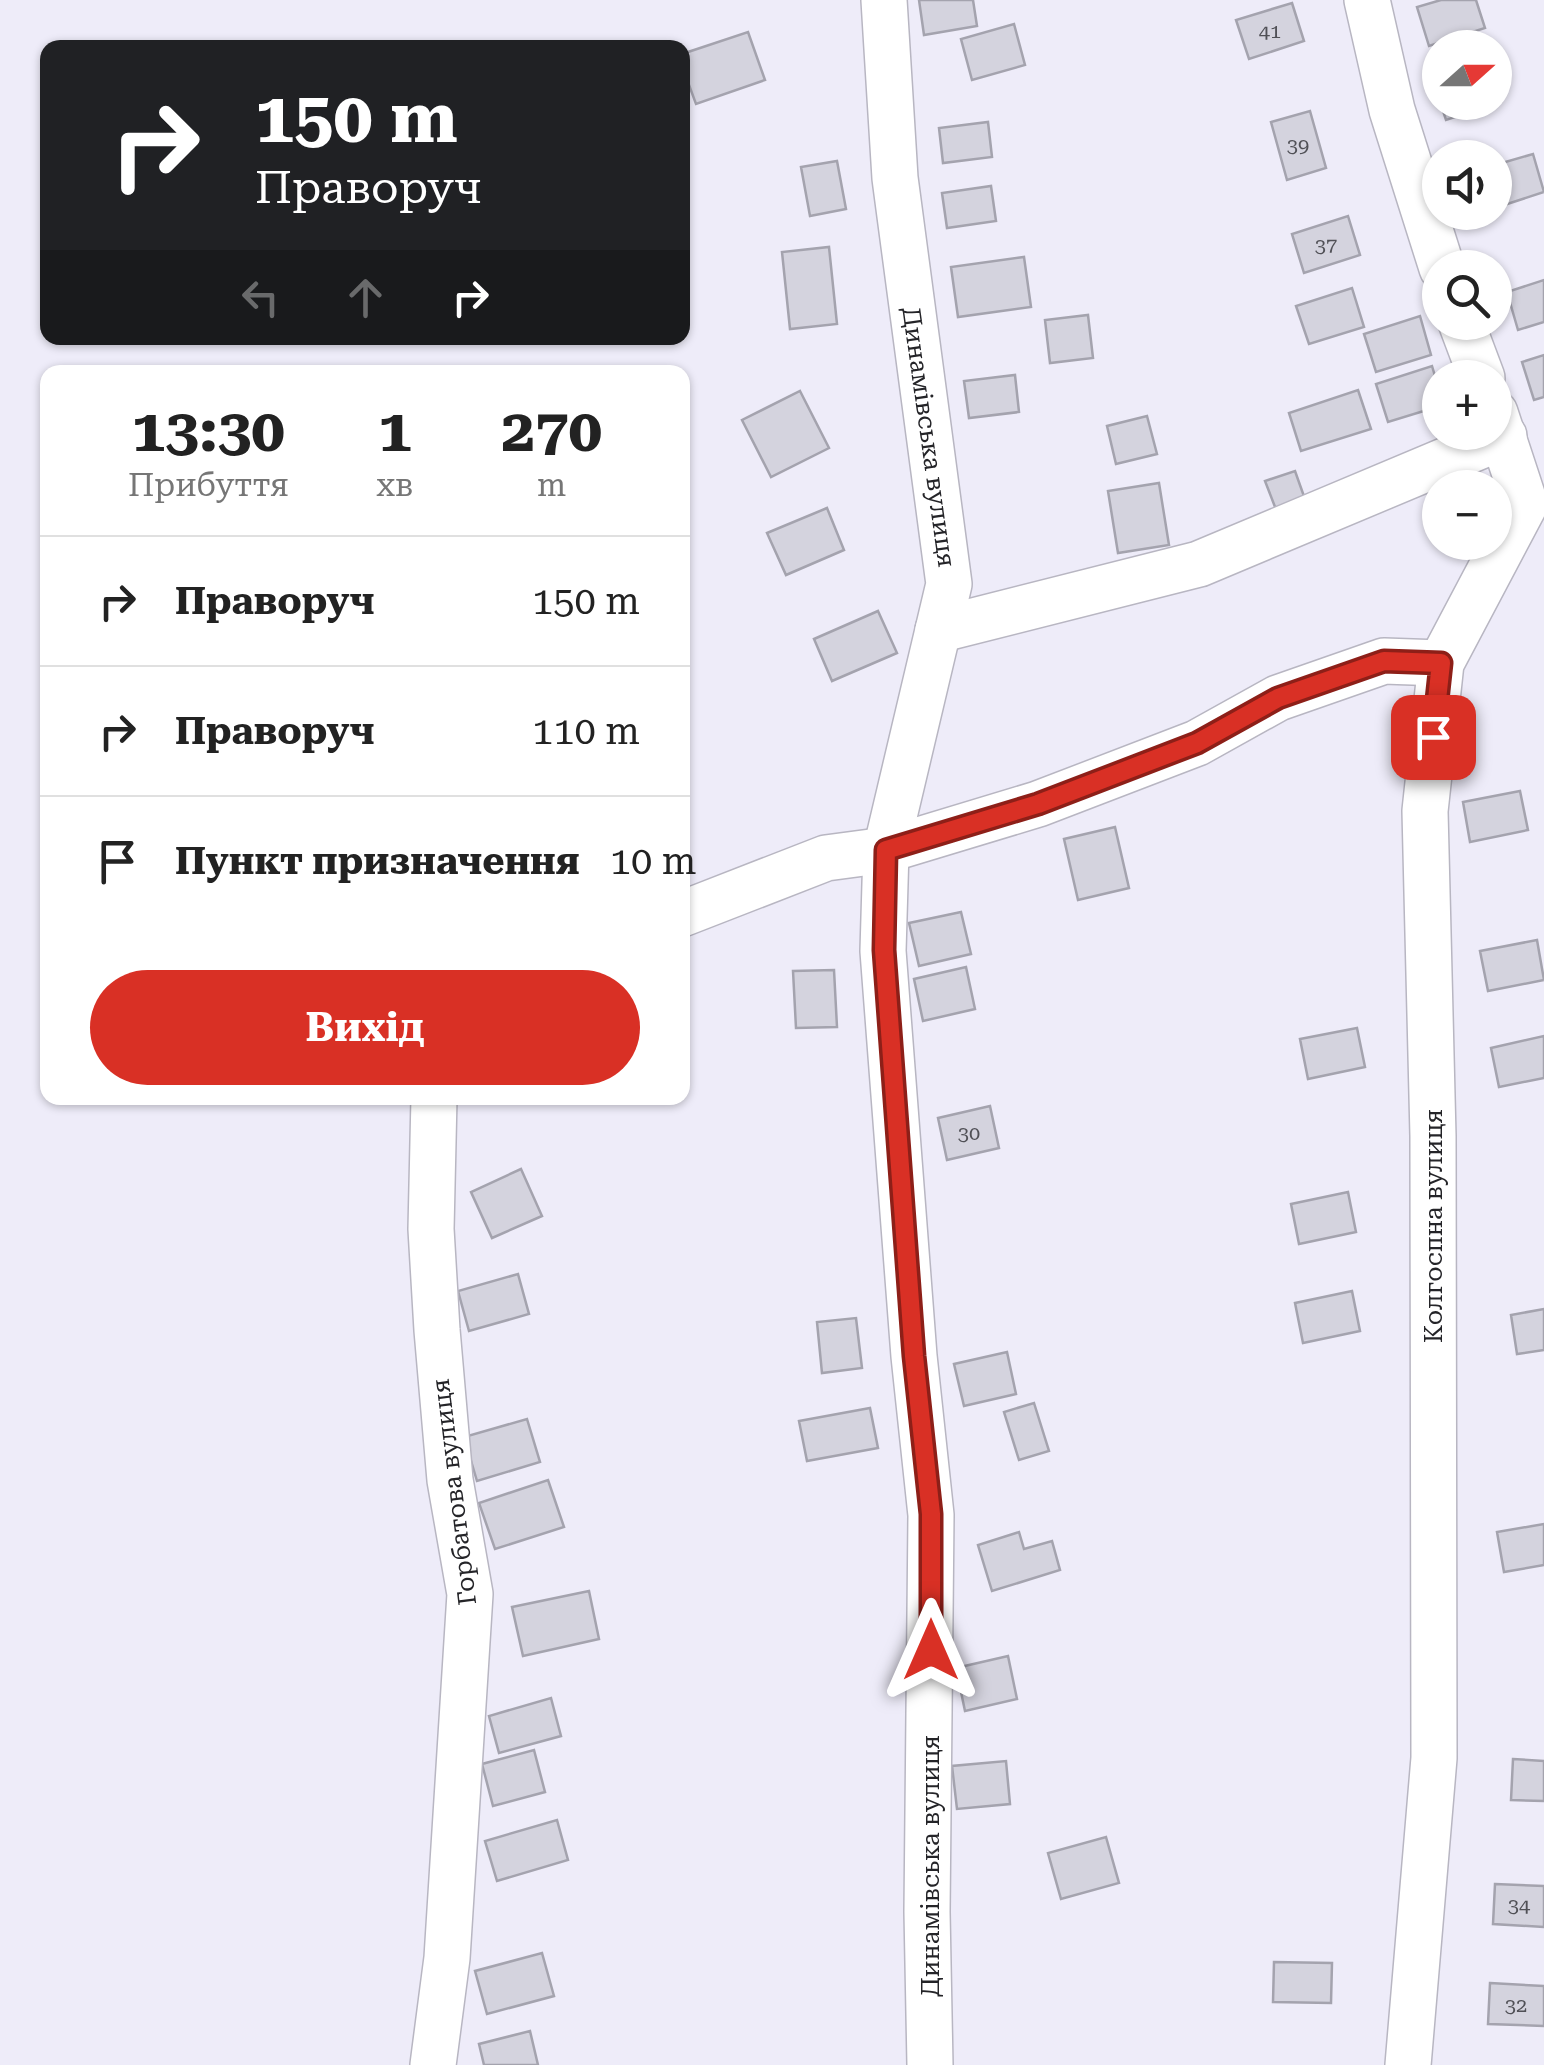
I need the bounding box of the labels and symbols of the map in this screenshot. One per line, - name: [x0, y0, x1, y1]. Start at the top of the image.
- house number: 41: [1259, 19, 1281, 43]
- north arrow: [1422, 30, 1512, 120]
- house number: 39: [1287, 133, 1309, 157]
- house number: 37: [1315, 233, 1337, 257]
- street label: Динамівська вулиця: [896, 305, 962, 569]
- pin: [1391, 695, 1476, 780]
- street label: Колгоспна вулиця: [1419, 1109, 1448, 1343]
- house number: 30: [958, 1121, 980, 1145]
- street label: Горбатова вулиця: [426, 1377, 482, 1607]
- position arrow: [879, 1598, 983, 1702]
- street label: Динамівська вулиця: [916, 1735, 945, 1997]
- house number: 34: [1508, 1893, 1531, 1917]
- house number: 32: [1505, 1993, 1527, 2017]

